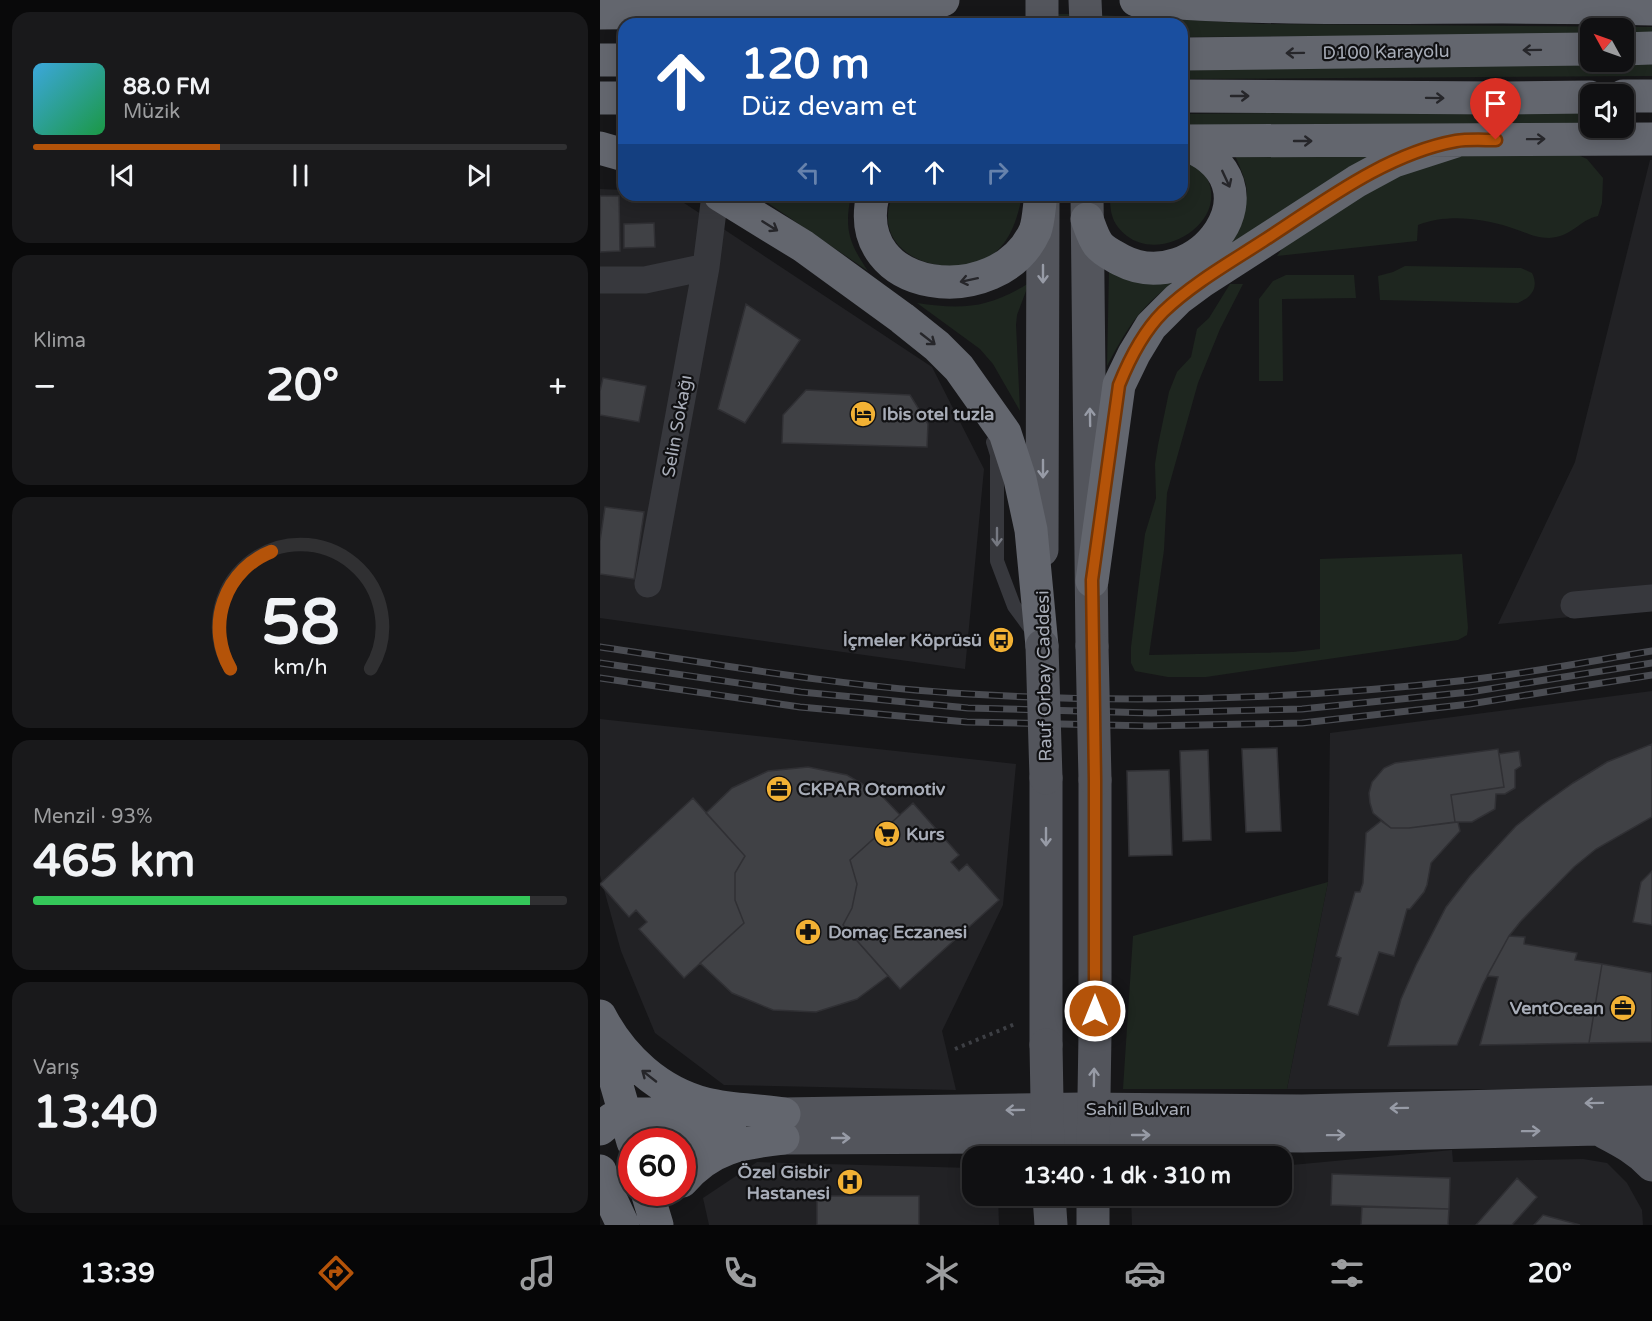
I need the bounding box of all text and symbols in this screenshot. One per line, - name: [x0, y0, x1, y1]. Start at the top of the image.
- north arrow: [1580, 18, 1634, 72]
- map controls: [1580, 18, 1634, 138]
- text: 120 m: [741, 39, 870, 90]
- street label: D100 Karayolu: [1322, 40, 1450, 64]
- icon: ahead: [642, 42, 720, 120]
- one-way arrow: [1522, 44, 1542, 56]
- one-way arrow: [1285, 47, 1305, 59]
- text: 88.0 FM: [123, 74, 211, 100]
- pin: [1470, 78, 1521, 140]
- button: sound: [1580, 84, 1634, 138]
- icon: arrive: [1479, 87, 1512, 120]
- text: Düz devam et: [741, 90, 917, 123]
- one-way arrow: [1230, 90, 1250, 102]
- one-way arrow: [1425, 92, 1445, 104]
- text: Müzik: [123, 100, 180, 124]
- one-way arrow: [1525, 133, 1545, 145]
- one-way arrow: [1293, 135, 1313, 147]
- icon: left: [792, 156, 825, 189]
- icon: ahead: [855, 156, 888, 189]
- icon: ahead: [918, 156, 951, 189]
- icon: right: [981, 156, 1014, 189]
- icon: previous: [106, 159, 139, 192]
- icon: pause: [284, 159, 317, 192]
- icon: next: [462, 159, 495, 192]
- one-way arrow: [1220, 169, 1232, 187]
- one-way arrow: [761, 220, 778, 232]
- one-way arrow: [1037, 264, 1049, 284]
- one-way arrow: [960, 275, 980, 286]
- text: Klima: [33, 329, 86, 353]
- one-way arrow: [920, 333, 936, 346]
- text: 20°: [266, 359, 339, 413]
- text: −: [33, 367, 57, 406]
- text: +: [548, 367, 567, 406]
- street label: Selin Sokağı: [657, 373, 697, 479]
- hotel icon: Ibis otel tuzla: [848, 399, 878, 429]
- place label: Ibis otel tuzla: [882, 403, 994, 425]
- one-way arrow: [1084, 408, 1096, 428]
- one-way arrow: [1037, 459, 1049, 479]
- one-way arrow: [991, 527, 1003, 547]
- text: 58: [261, 587, 339, 662]
- street label: Rauf Orbay Caddesi: [1032, 590, 1056, 762]
- bus stop icon: İçmeler Köprüsü: [986, 625, 1016, 655]
- place label: İçmeler Köprüsü: [843, 629, 982, 651]
- text: km/h: [273, 655, 327, 681]
- office icon: CKPAR Otomotiv: [764, 774, 794, 804]
- place label: CKPAR Otomotiv: [798, 778, 946, 800]
- text: Menzil · 93%: [33, 805, 152, 829]
- supermarket icon: Kurs: [872, 819, 902, 849]
- place label: Kurs: [906, 823, 945, 845]
- one-way arrow: [1040, 826, 1052, 846]
- text: 465 km: [33, 835, 195, 889]
- pharmacy icon: Domaç Eczanesi: [793, 917, 823, 947]
- place label: Domaç Eczanesi: [828, 921, 967, 943]
- position arrow: [1063, 979, 1127, 1043]
- office icon: VentOcean: [1608, 993, 1638, 1023]
- place label: VentOcean: [1510, 997, 1604, 1019]
- text: Varış: [33, 1056, 79, 1080]
- one-way arrow: [1088, 1068, 1100, 1088]
- one-way arrow: [641, 1069, 657, 1082]
- text: 13:40: [33, 1086, 158, 1140]
- one-way arrow: [1584, 1097, 1604, 1109]
- street label: Sahil Bulvarı: [1086, 1098, 1190, 1120]
- one-way arrow: [1389, 1102, 1409, 1114]
- one-way arrow: [1005, 1104, 1025, 1116]
- one-way arrow: [1520, 1125, 1540, 1136]
- speed limit sign: 60: [618, 1128, 696, 1206]
- one-way arrow: [1130, 1129, 1150, 1141]
- one-way arrow: [1325, 1130, 1345, 1141]
- one-way arrow: [831, 1132, 851, 1144]
- place label: Özel Gisbir Hastanesi: [738, 1161, 831, 1204]
- text: 13:40 · 1 dk · 310 m: [1023, 1163, 1231, 1189]
- hospital icon: Özel Gisbir Hastanesi: [835, 1167, 865, 1197]
- icon: directions: [315, 1252, 357, 1294]
- icon: music: [517, 1252, 559, 1294]
- icon: phone: [719, 1252, 761, 1294]
- icon: climate: [921, 1252, 963, 1294]
- icon: car: [1124, 1252, 1166, 1294]
- icon: filters: [1326, 1252, 1368, 1294]
- text: 13:39: [80, 1257, 155, 1290]
- text: 20°: [1528, 1257, 1572, 1290]

